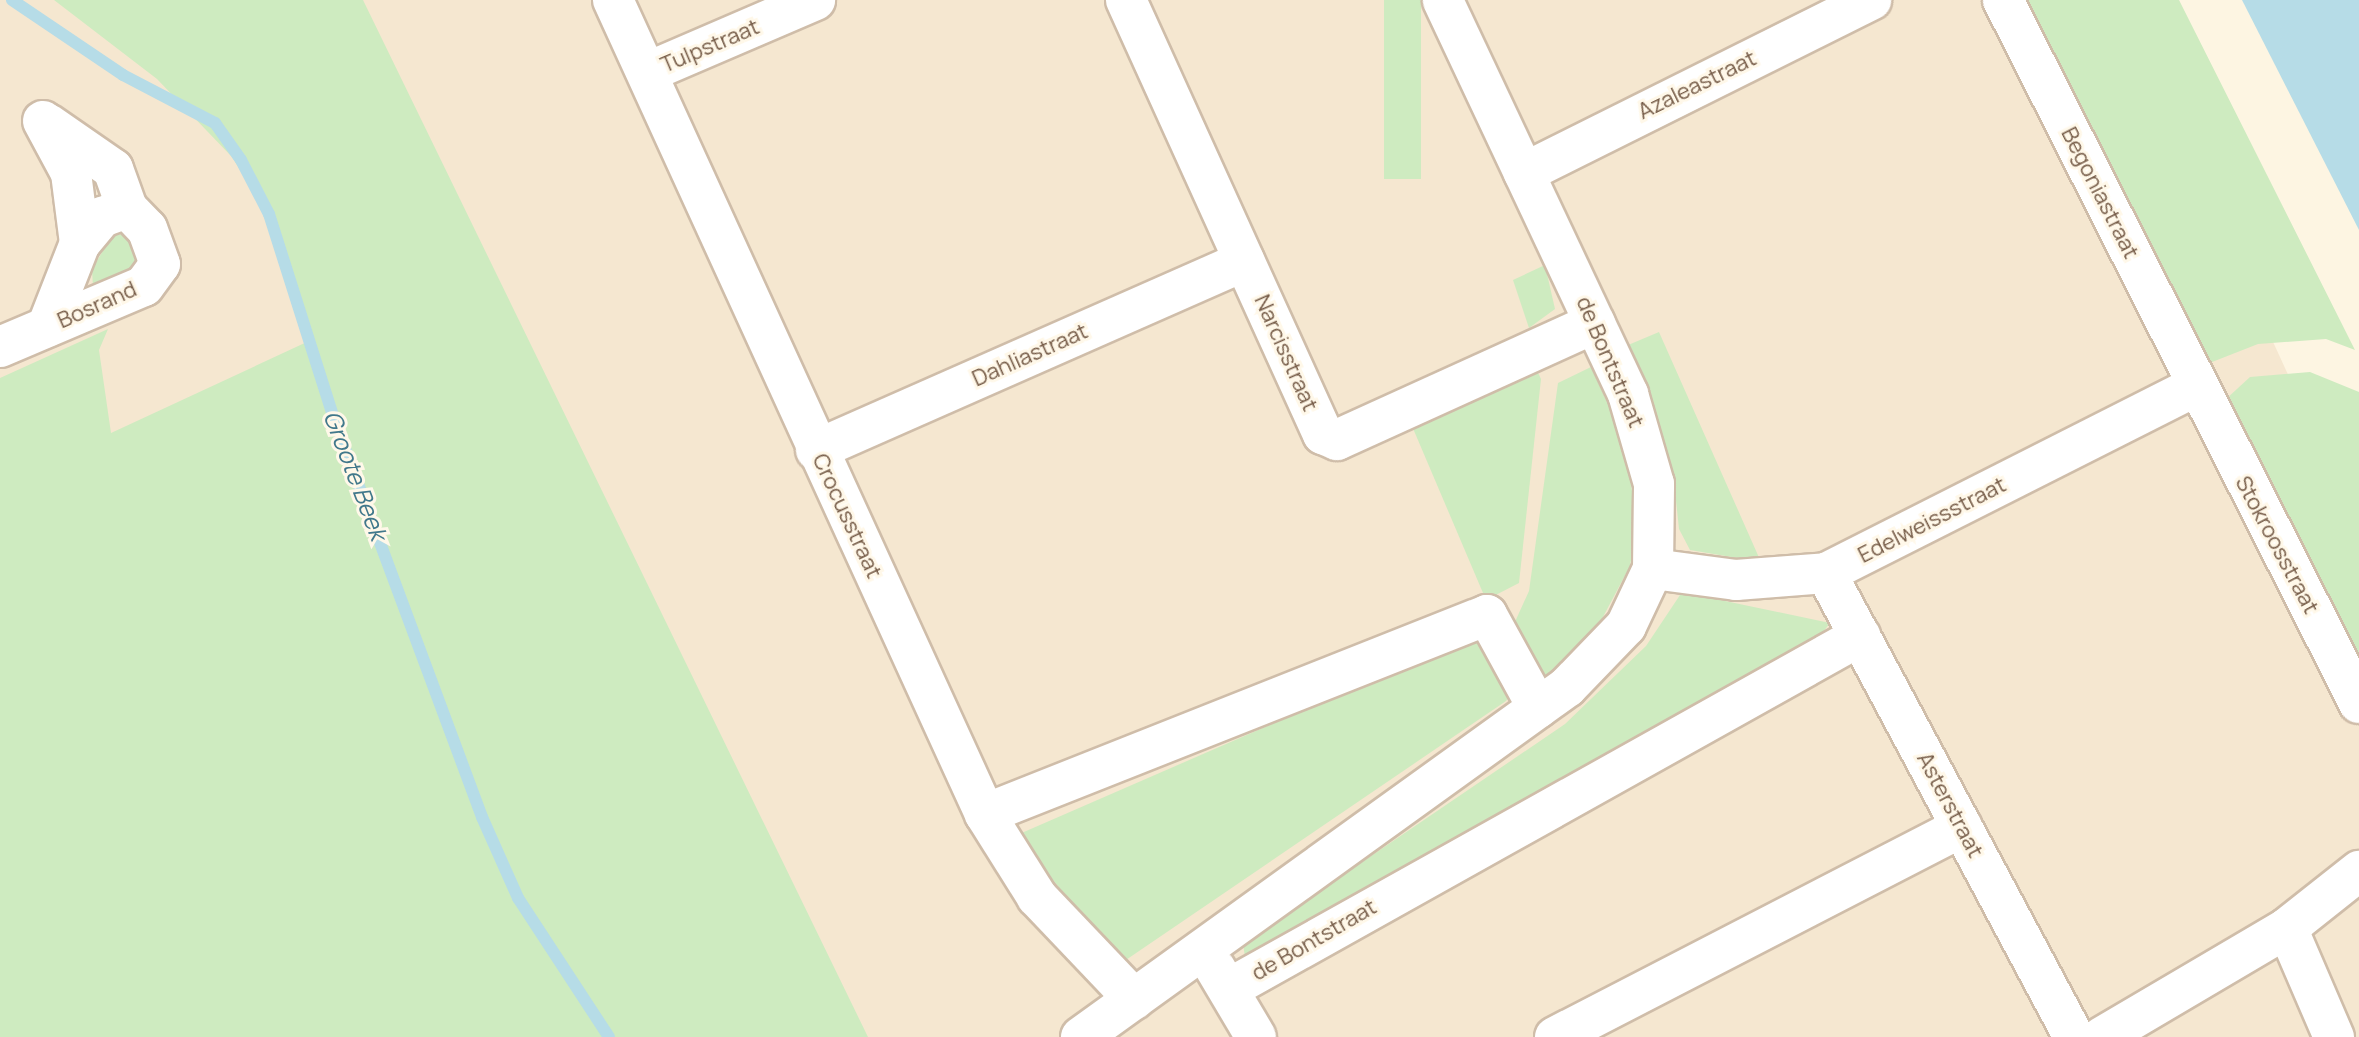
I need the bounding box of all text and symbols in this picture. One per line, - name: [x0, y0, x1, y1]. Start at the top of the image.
- street label: Tulpstraat: [657, 13, 763, 79]
- street label: Azaleastraat: [1634, 45, 1760, 125]
- street label: Begoniastraat: [2056, 123, 2144, 263]
- street label: Bosrand: [53, 276, 141, 334]
- street label: Narcisstraat: [1249, 291, 1323, 415]
- street label: de Bontstraat: [1571, 293, 1649, 431]
- street label: Dahliastraat: [968, 318, 1092, 392]
- water label: Groote Beek: [318, 406, 394, 544]
- street label: Crocusstraat: [807, 450, 887, 582]
- street label: Edelweissstraat: [1854, 471, 2010, 569]
- street label: Stokroosstraat: [2230, 472, 2324, 618]
- street label: Asterstraat: [1911, 748, 1989, 862]
- street label: de Bontstraat: [1247, 894, 1381, 986]

